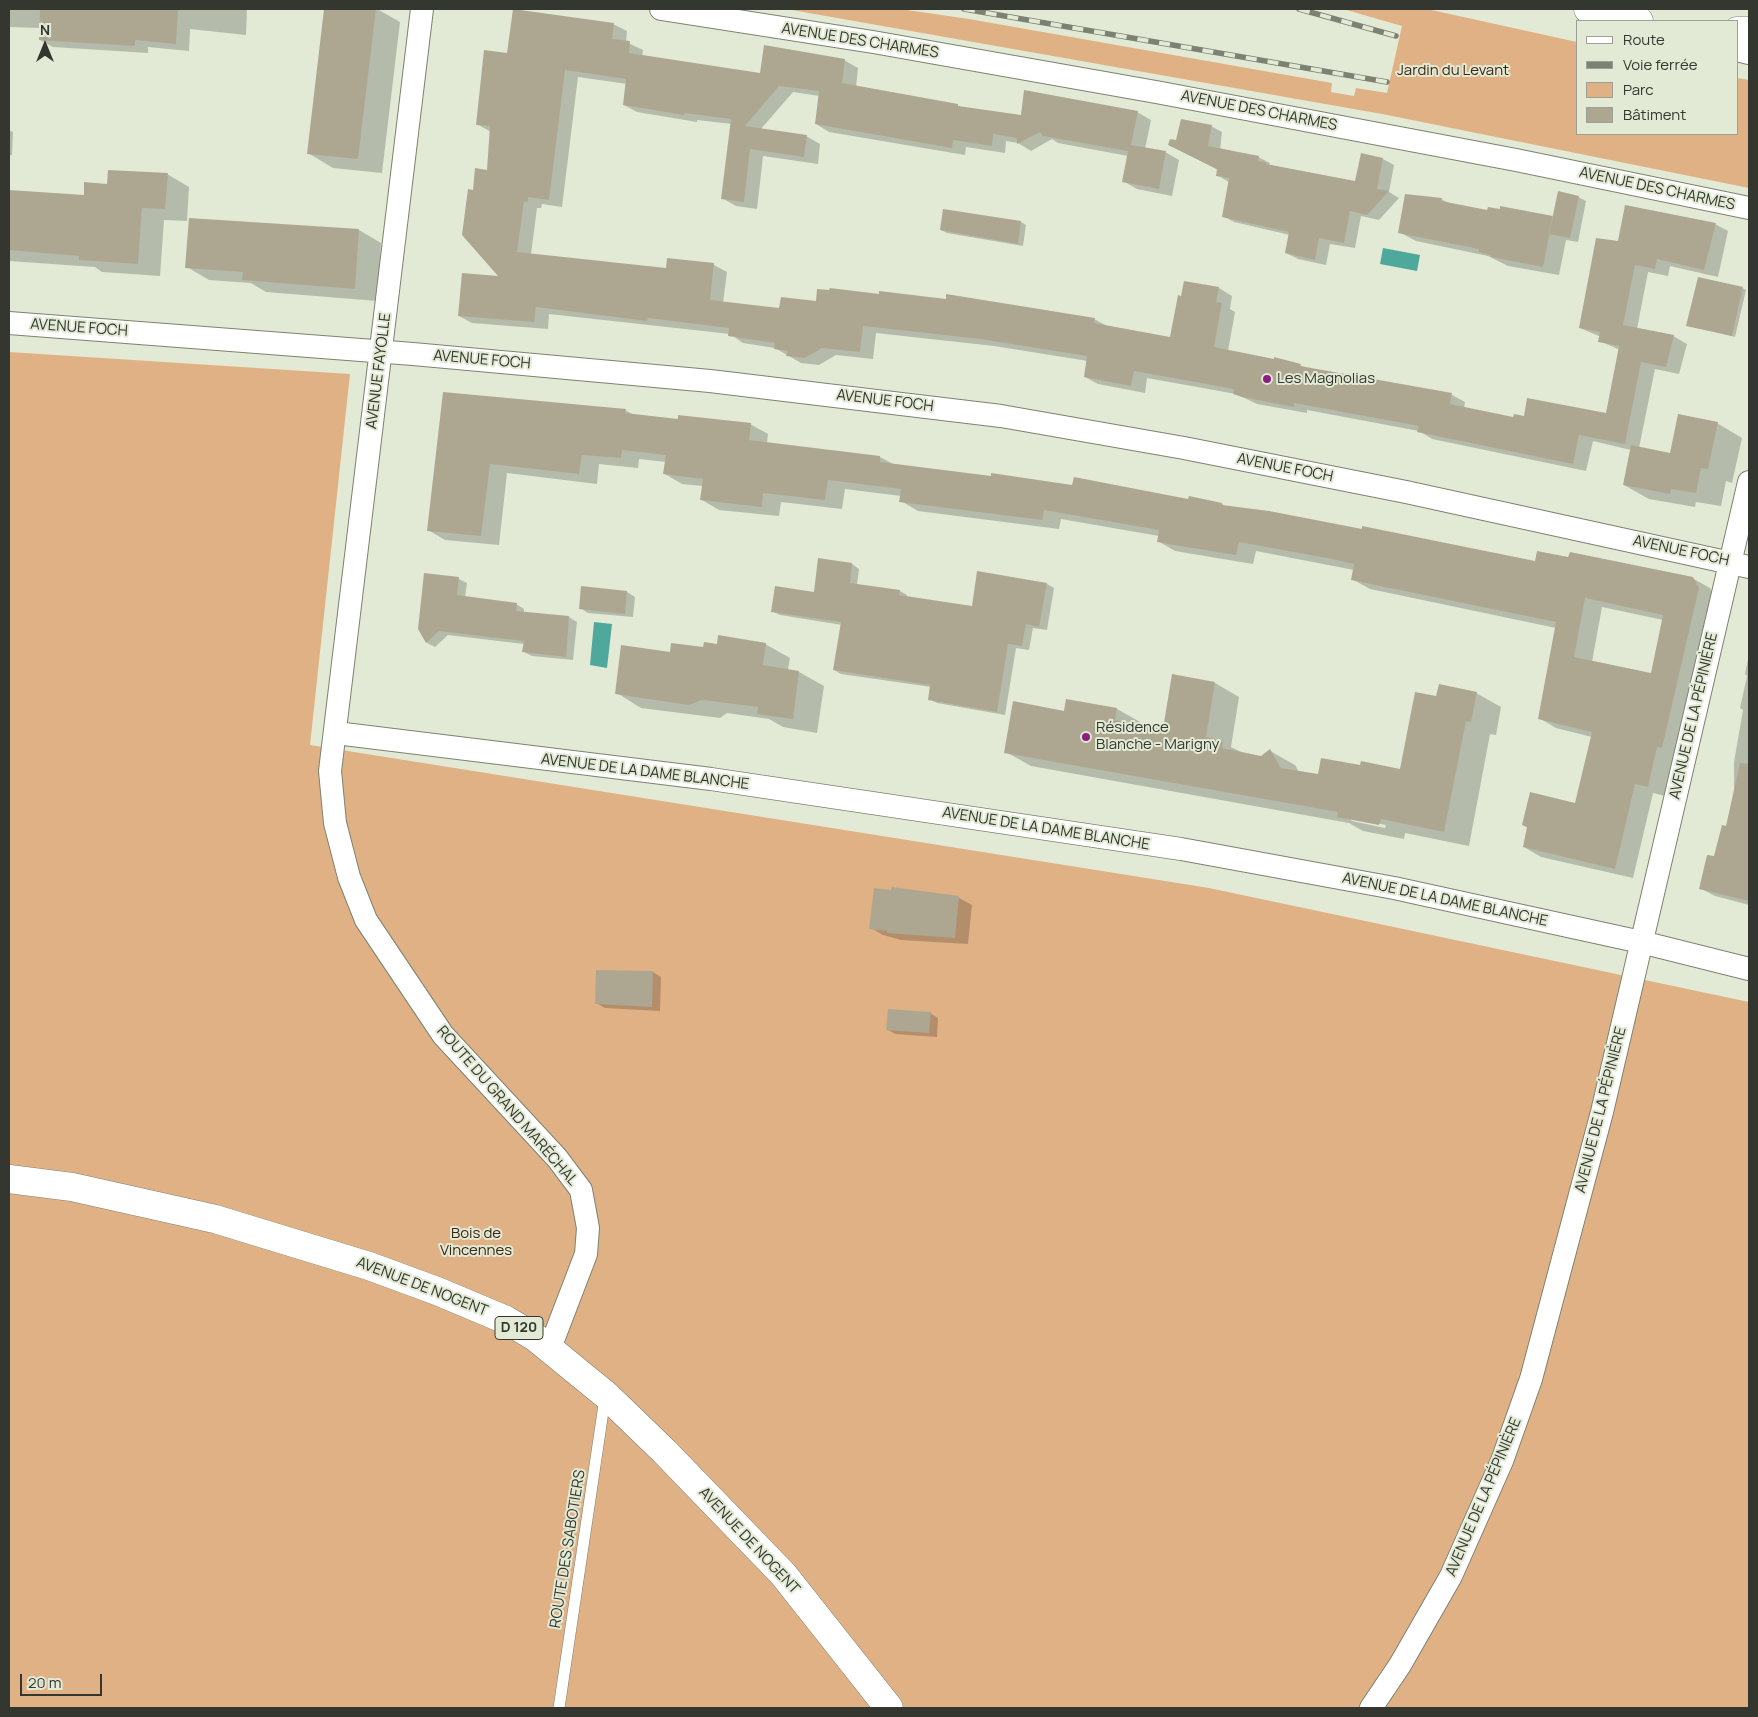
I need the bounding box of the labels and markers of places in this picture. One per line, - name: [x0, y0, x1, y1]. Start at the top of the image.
- place label: Les Magnolias: [1277, 370, 1375, 388]
- marker: Les Magnolias: [1261, 373, 1273, 385]
- place label: Résidence Blanche - Marigny: [1096, 719, 1219, 754]
- marker: Résidence Blanche - Marigny: [1080, 731, 1092, 743]

